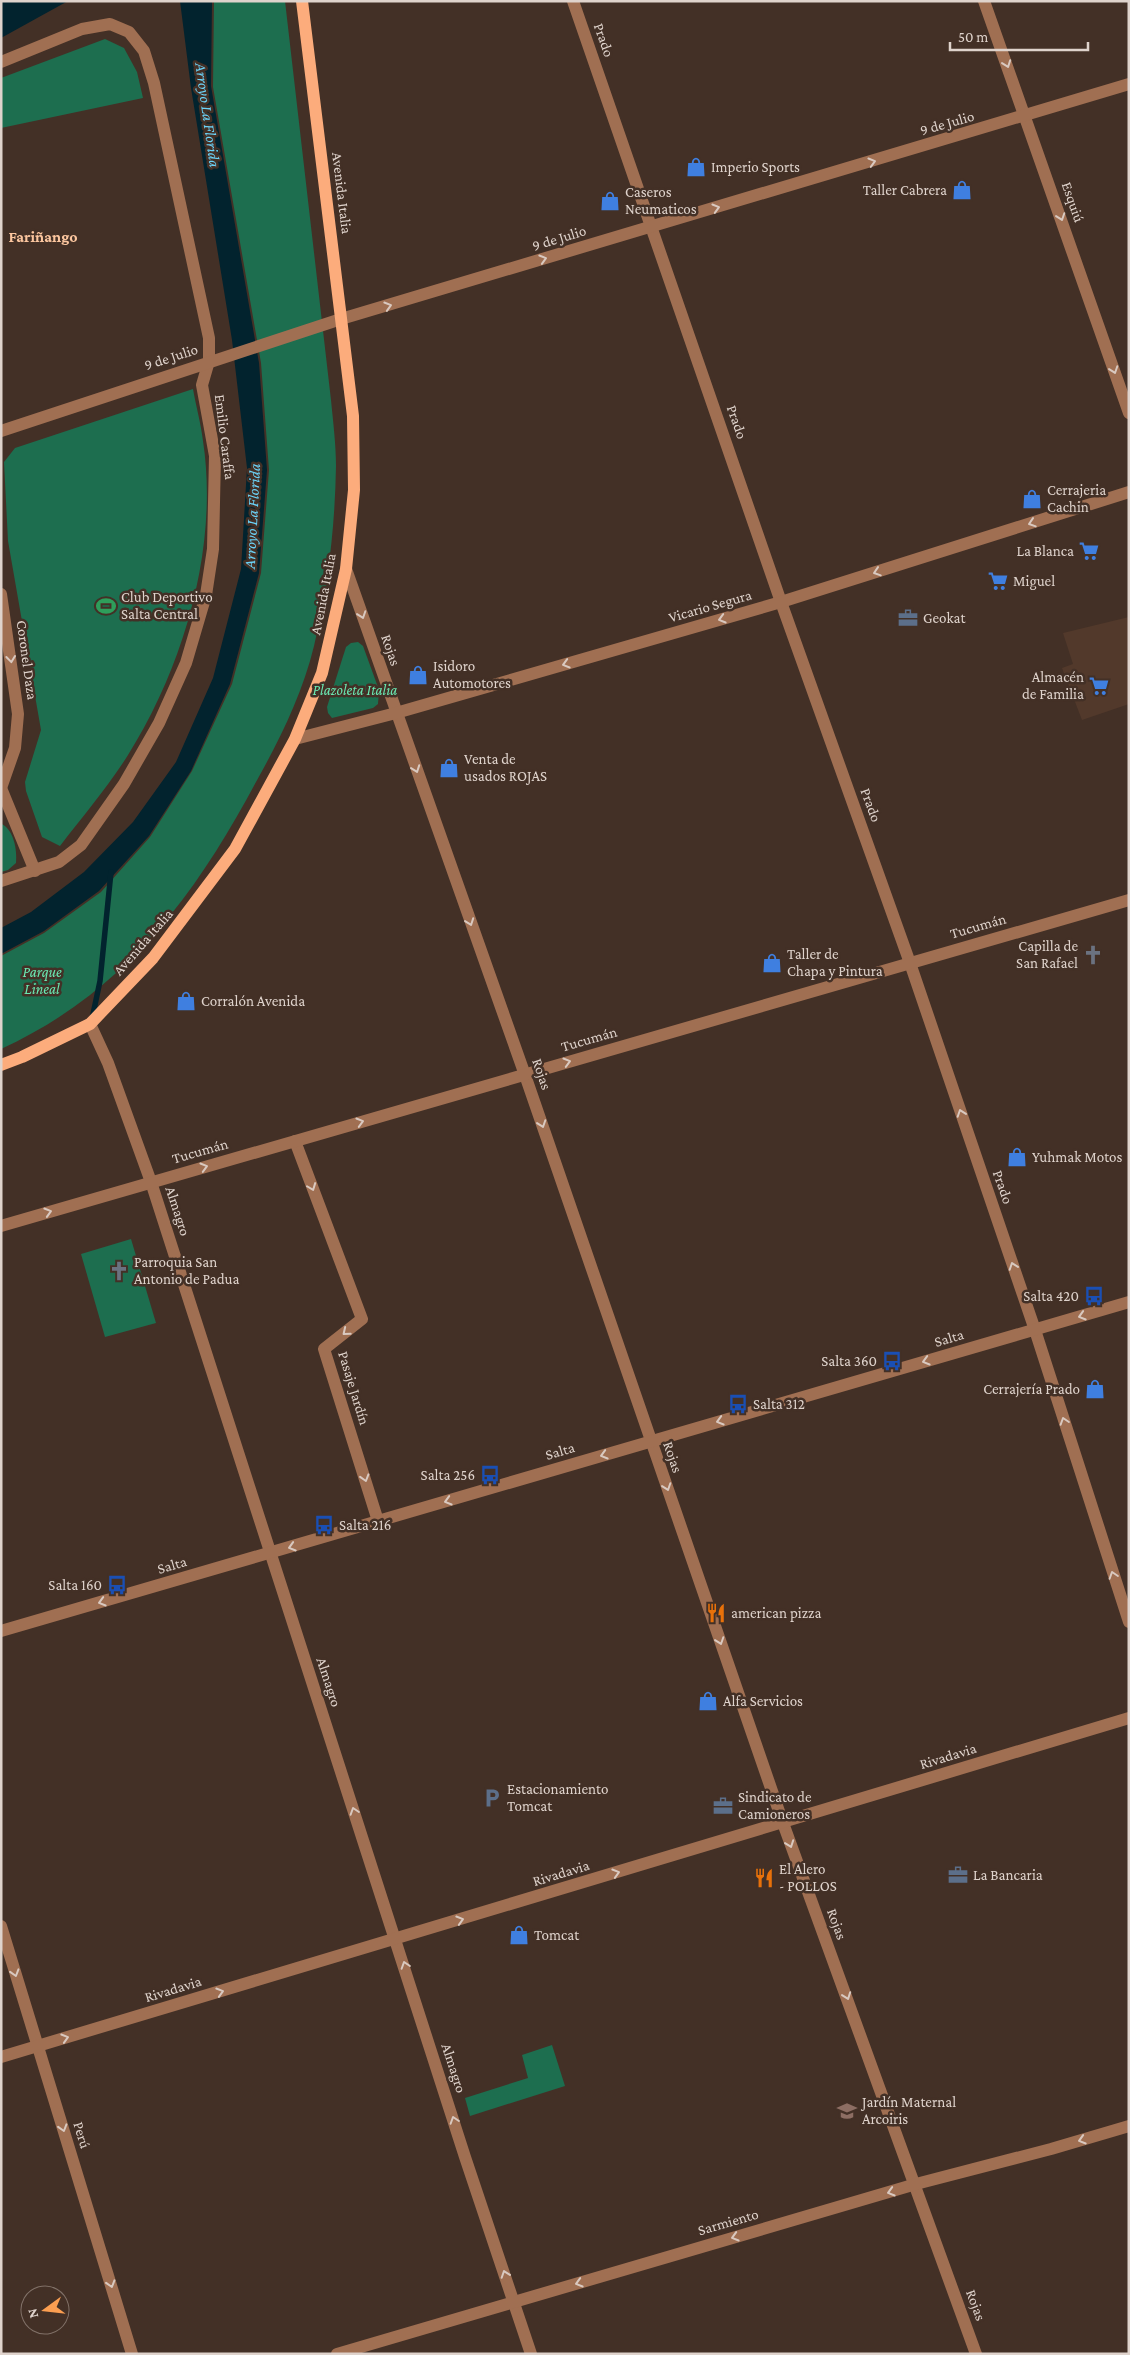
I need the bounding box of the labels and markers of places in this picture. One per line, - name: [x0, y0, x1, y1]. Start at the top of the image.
- shop icon: Imperio Sports: [685, 156, 707, 178]
- place label: Imperio Sports: [711, 159, 800, 176]
- shop icon: Taller Cabrera: [951, 179, 973, 201]
- place label: Taller Cabrera: [863, 182, 947, 198]
- place label: Caseros Neumaticos: [625, 184, 697, 217]
- shop icon: Caseros Neumaticos: [599, 190, 621, 212]
- place label: Cerrajeria Cachin: [1047, 482, 1106, 515]
- shop icon: Cerrajeria Cachin: [1021, 488, 1043, 510]
- supermarket icon: La Blanca: [1078, 540, 1100, 562]
- place label: La Blanca: [1016, 543, 1074, 559]
- supermarket icon: Miguel: [987, 570, 1009, 592]
- place label: Miguel: [1013, 573, 1055, 590]
- place label: Club Deportivo Salta Central: [121, 589, 213, 622]
- sports icon: Club Deportivo Salta Central: [95, 595, 117, 617]
- office icon: Geokat: [897, 607, 919, 629]
- place label: Geokat: [923, 610, 967, 626]
- place label: Isidoro Automotores: [433, 658, 511, 691]
- shop icon: Isidoro Automotores: [407, 664, 429, 686]
- place label: Almacén de Familia: [1022, 669, 1084, 702]
- supermarket icon: Almacén de Familia: [1088, 675, 1110, 697]
- place label: Venta de usados ROJAS: [464, 751, 547, 785]
- shop icon: Venta de usados ROJAS: [438, 757, 460, 779]
- place label: Capilla de San Rafael: [1016, 938, 1078, 971]
- church icon: Capilla de San Rafael: [1082, 944, 1104, 966]
- place label: Taller de Chapa y Pintura: [787, 946, 883, 980]
- shop icon: Taller de Chapa y Pintura: [761, 952, 783, 974]
- shop icon: Corralón Avenida: [175, 990, 197, 1012]
- place label: Corralón Avenida: [201, 993, 305, 1009]
- shop icon: Yuhmak Motos: [1006, 1146, 1028, 1168]
- place label: Yuhmak Motos: [1032, 1149, 1122, 1165]
- place label: Parroquia San Antonio de Padua: [134, 1254, 240, 1287]
- church icon: Parroquia San Antonio de Padua: [108, 1260, 130, 1282]
- bus stop icon: Salta 420: [1083, 1285, 1105, 1307]
- place label: Salta 420: [1023, 1288, 1079, 1304]
- bus stop icon: Salta 360: [881, 1350, 903, 1372]
- place label: Salta 360: [821, 1353, 877, 1369]
- shop icon: Cerrajería Prado: [1084, 1378, 1106, 1400]
- place label: Cerrajería Prado: [983, 1381, 1080, 1398]
- bus stop icon: Salta 312: [727, 1393, 749, 1415]
- place label: Salta 312: [753, 1396, 805, 1412]
- bus stop icon: Salta 256: [479, 1464, 501, 1486]
- place label: Salta 256: [421, 1467, 475, 1483]
- bus stop icon: Salta 216: [313, 1514, 335, 1536]
- place label: Salta 216: [339, 1517, 391, 1533]
- bus stop icon: Salta 160: [106, 1574, 128, 1596]
- place label: Salta 160: [48, 1577, 102, 1593]
- restaurant icon: american pizza: [705, 1602, 727, 1624]
- place label: american pizza: [731, 1605, 821, 1622]
- shop icon: Alfa Servicios: [697, 1690, 719, 1712]
- place label: Alfa Servicios: [723, 1693, 803, 1709]
- place label: Estacionamiento Tomcat: [507, 1781, 608, 1814]
- parking icon: Estacionamiento Tomcat: [481, 1787, 503, 1809]
- place label: Sindicato de Camioneros: [738, 1789, 812, 1822]
- office icon: Sindicato de Camioneros: [712, 1795, 734, 1817]
- place label: El Alero - POLLOS: [779, 1861, 837, 1894]
- office icon: La Bancaria: [947, 1864, 969, 1886]
- restaurant icon: El Alero - POLLOS: [753, 1867, 775, 1889]
- place label: La Bancaria: [973, 1867, 1043, 1883]
- shop icon: Tomcat: [508, 1924, 530, 1946]
- place label: Tomcat: [534, 1927, 580, 1943]
- place label: Jardín Maternal Arcoiris: [860, 2094, 956, 2127]
- school or university icon: Jardín Maternal Arcoiris: [836, 2100, 858, 2122]

